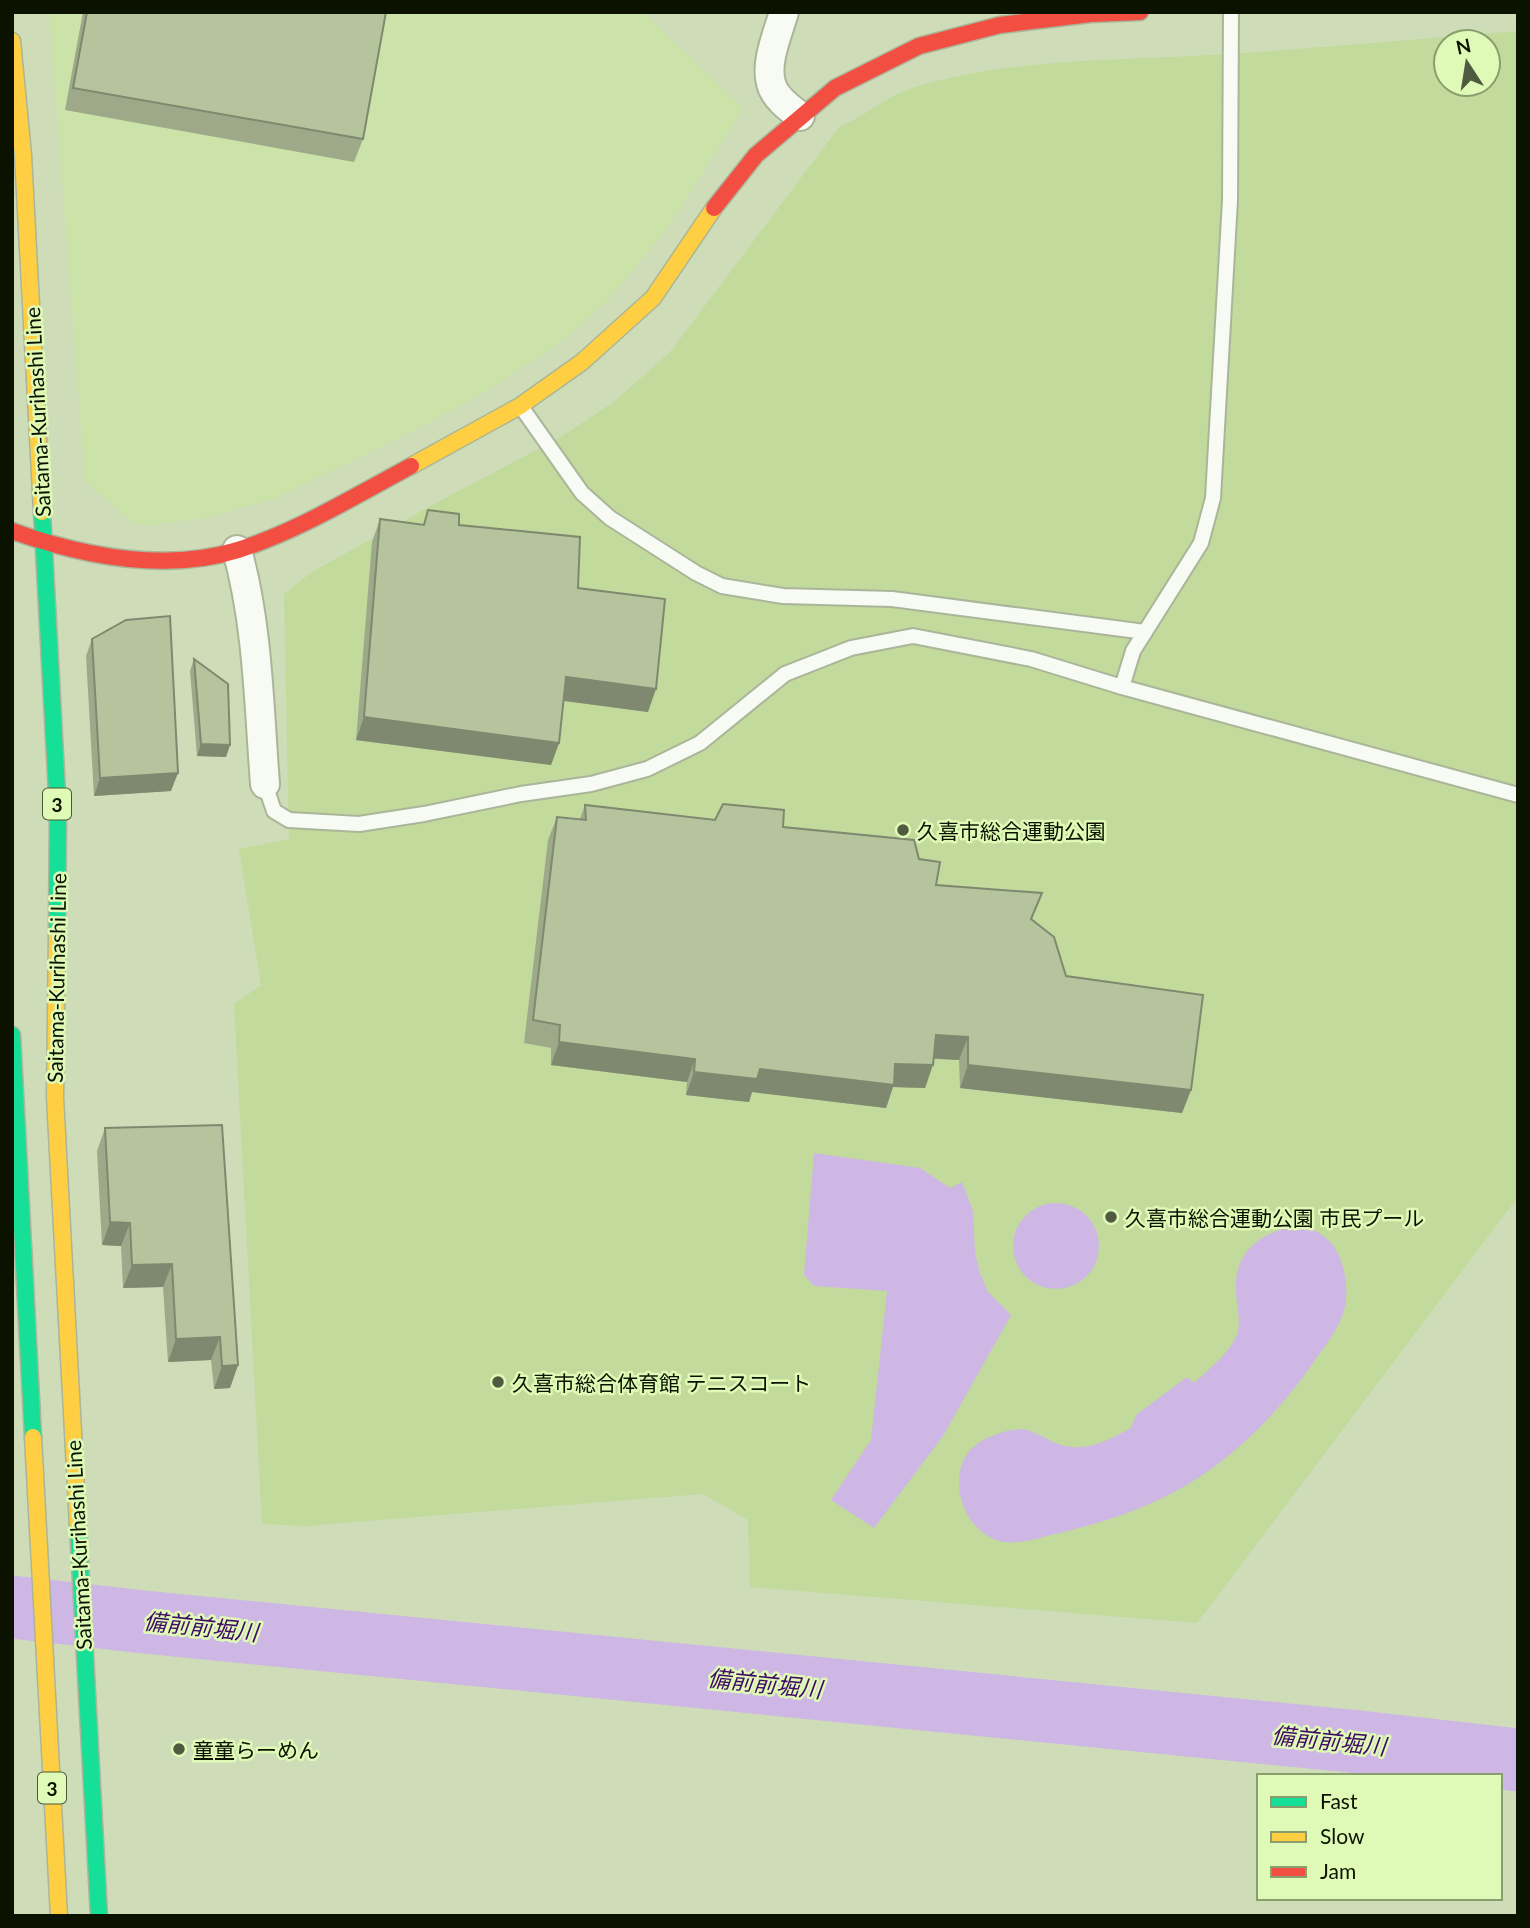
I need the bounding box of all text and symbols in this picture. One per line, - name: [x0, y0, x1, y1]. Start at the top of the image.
- north arrow: [1432, 28, 1502, 98]
- text: N: [1454, 33, 1473, 59]
- street label: Saitama-Kurihashi Line: [19, 306, 55, 518]
- road number: 3: [43, 789, 71, 820]
- place label: 久喜市総合運動公園: [917, 818, 1106, 843]
- marker: 久喜市総合運動公園: [895, 822, 911, 838]
- street label: Saitama-Kurihashi Line: [42, 873, 70, 1083]
- place label: 久喜市総合運動公園 市民プール: [1125, 1205, 1424, 1230]
- marker: 久喜市総合運動公園 市民プール: [1103, 1209, 1119, 1225]
- place label: 久喜市総合体育館 テニスコート: [512, 1370, 811, 1395]
- marker: 久喜市総合体育館 テニスコート: [490, 1374, 506, 1390]
- street label: Saitama-Kurihashi Line: [60, 1439, 96, 1651]
- water label: 備前前堀川: [142, 1606, 263, 1646]
- water label: 備前前堀川: [706, 1663, 827, 1703]
- water label: 備前前堀川: [1270, 1720, 1391, 1760]
- place label: 童童らーめん: [193, 1737, 319, 1762]
- marker: 童童らーめん: [171, 1741, 187, 1757]
- road number: 3: [38, 1772, 66, 1803]
- legend: [1257, 1774, 1502, 1900]
- text: Fast: [1320, 1788, 1358, 1813]
- text: Slow: [1320, 1823, 1365, 1848]
- text: Jam: [1320, 1858, 1356, 1883]

